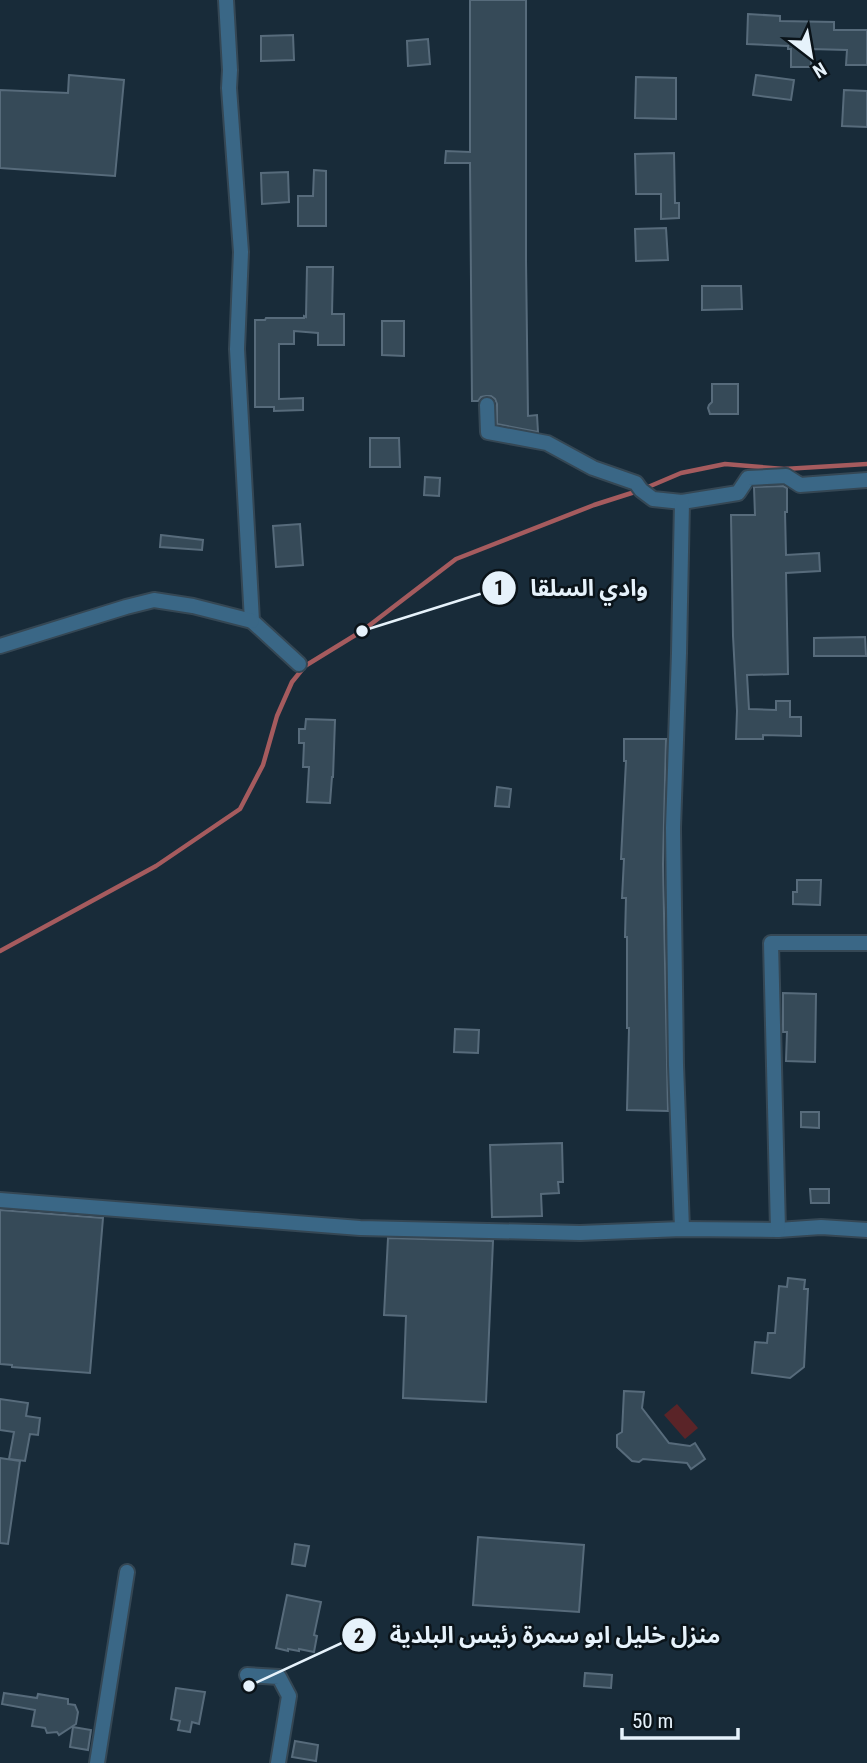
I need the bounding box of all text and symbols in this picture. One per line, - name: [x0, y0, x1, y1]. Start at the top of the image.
- north arrow: [776, 21, 846, 91]
- text: N: [809, 57, 830, 83]
- callout: وادي السلقا: [482, 566, 662, 610]
- text: وادي السلقا: [530, 575, 648, 606]
- text: 1: [494, 576, 504, 600]
- callout: منزل خليل ابو سمرة رئيس البلدية: [341, 1613, 735, 1657]
- text: منزل خليل ابو سمرة رئيس البلدية: [390, 1622, 720, 1649]
- text: 2: [354, 1624, 364, 1648]
- scale bar: [622, 1696, 738, 1740]
- text: 50 m: [632, 1709, 673, 1733]

